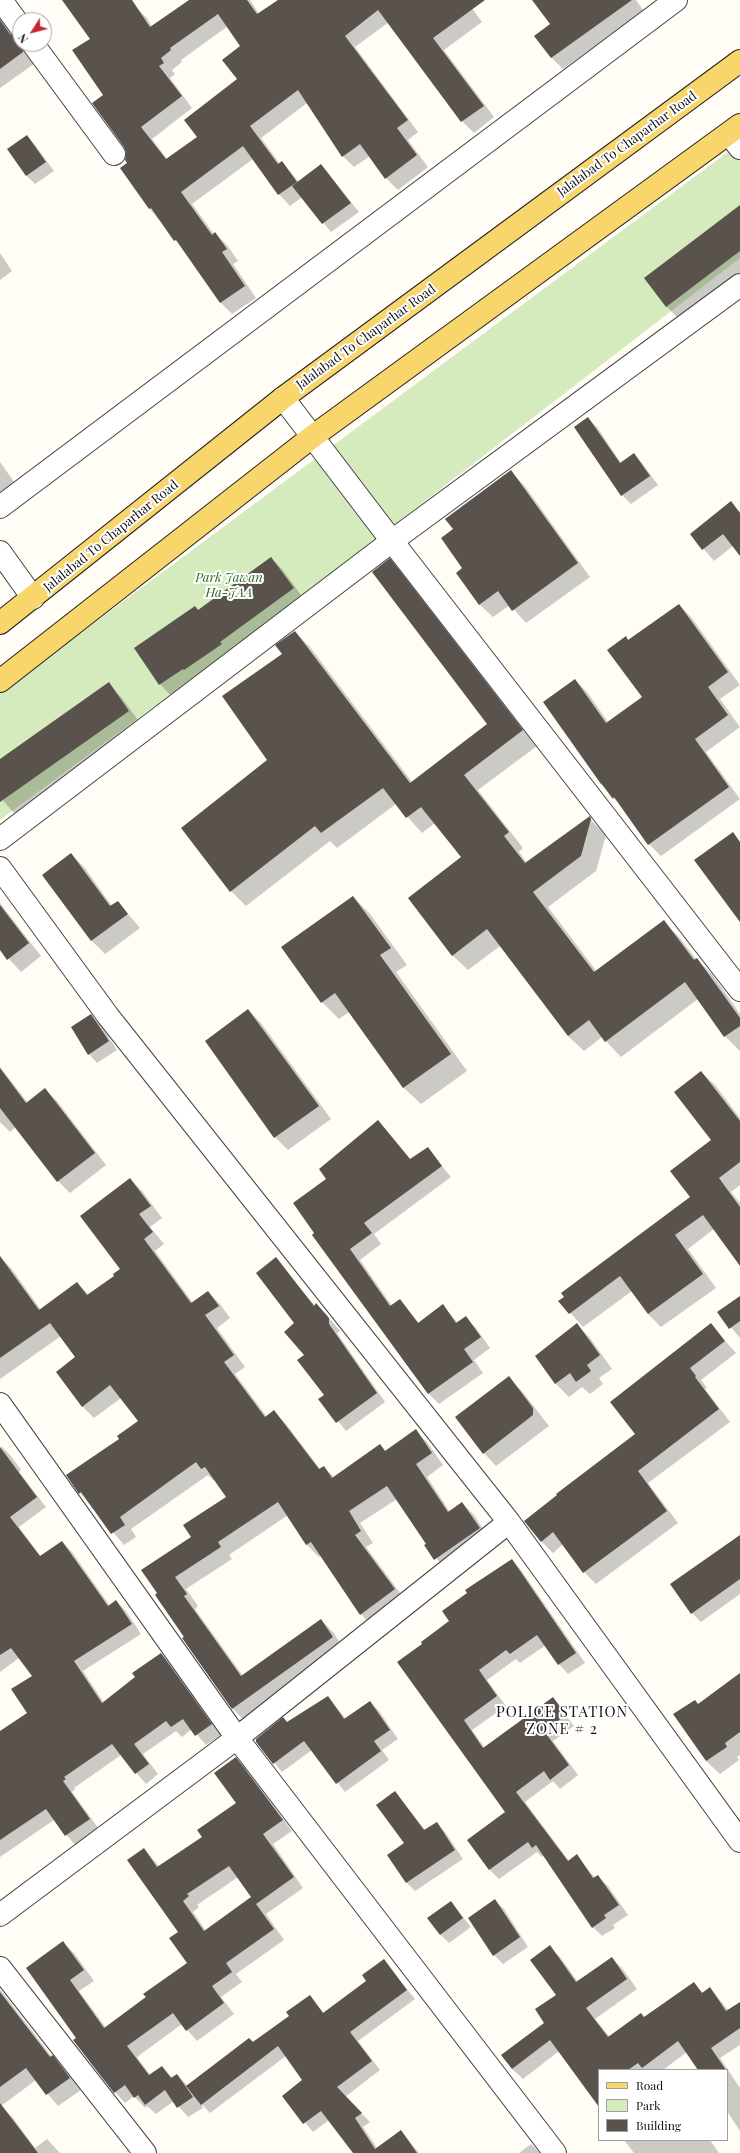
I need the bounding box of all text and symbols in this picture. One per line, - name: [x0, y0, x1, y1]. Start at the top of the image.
- north arrow: [12, 12, 52, 52]
- text: N: [14, 31, 31, 46]
- street label: Jalalabad To Chaparhar Road: [554, 88, 700, 200]
- street label: Jalalabad To Chaparhar Road: [293, 281, 439, 393]
- street label: Jalalabad To Chaparhar Road: [41, 477, 181, 595]
- park label: Park Jawan Ha-JAA: [195, 570, 263, 601]
- district label: POLICE STATION ZONE # 2: [496, 1703, 628, 1738]
- legend: [598, 2069, 728, 2141]
- text: Road: [636, 2077, 663, 2093]
- text: Park: [636, 2097, 661, 2113]
- text: Building: [636, 2117, 681, 2133]

